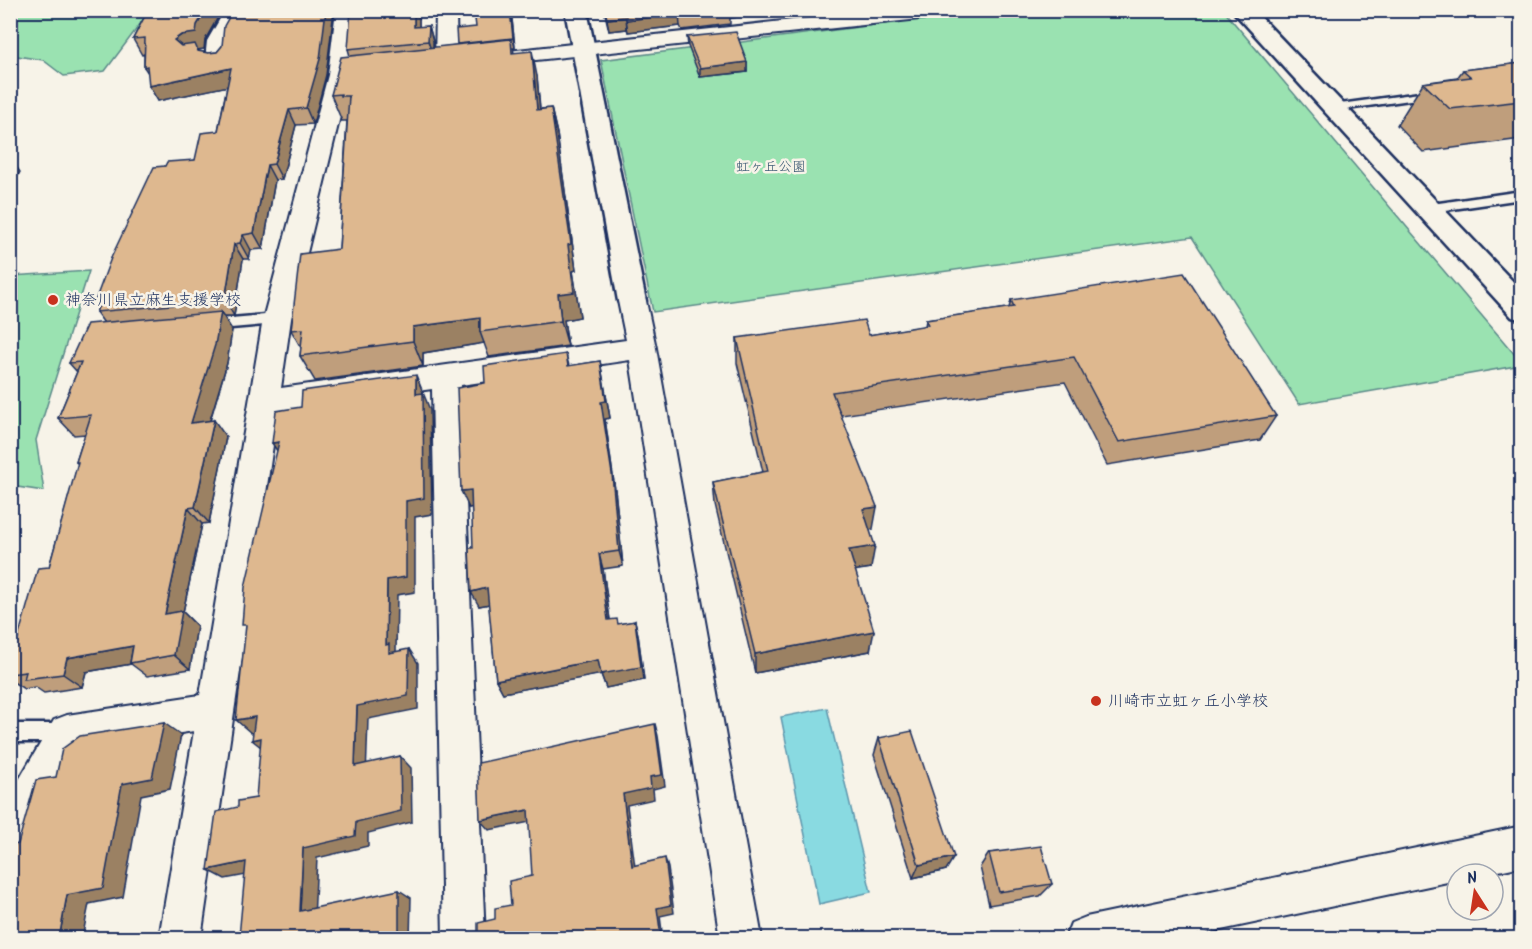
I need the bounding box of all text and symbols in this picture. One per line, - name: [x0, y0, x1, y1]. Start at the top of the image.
- park label: 虹ヶ丘公園: [736, 156, 806, 178]
- place label: 神奈川県立麻生支援学校: [65, 288, 241, 313]
- marker: 神奈川県立麻生支援学校: [46, 293, 60, 307]
- place label: 川崎市立虹ヶ丘小学校: [1108, 689, 1268, 714]
- marker: 川崎市立虹ヶ丘小学校: [1089, 694, 1103, 708]
- north arrow: [1445, 862, 1505, 922]
- text: N: [1465, 866, 1480, 892]

